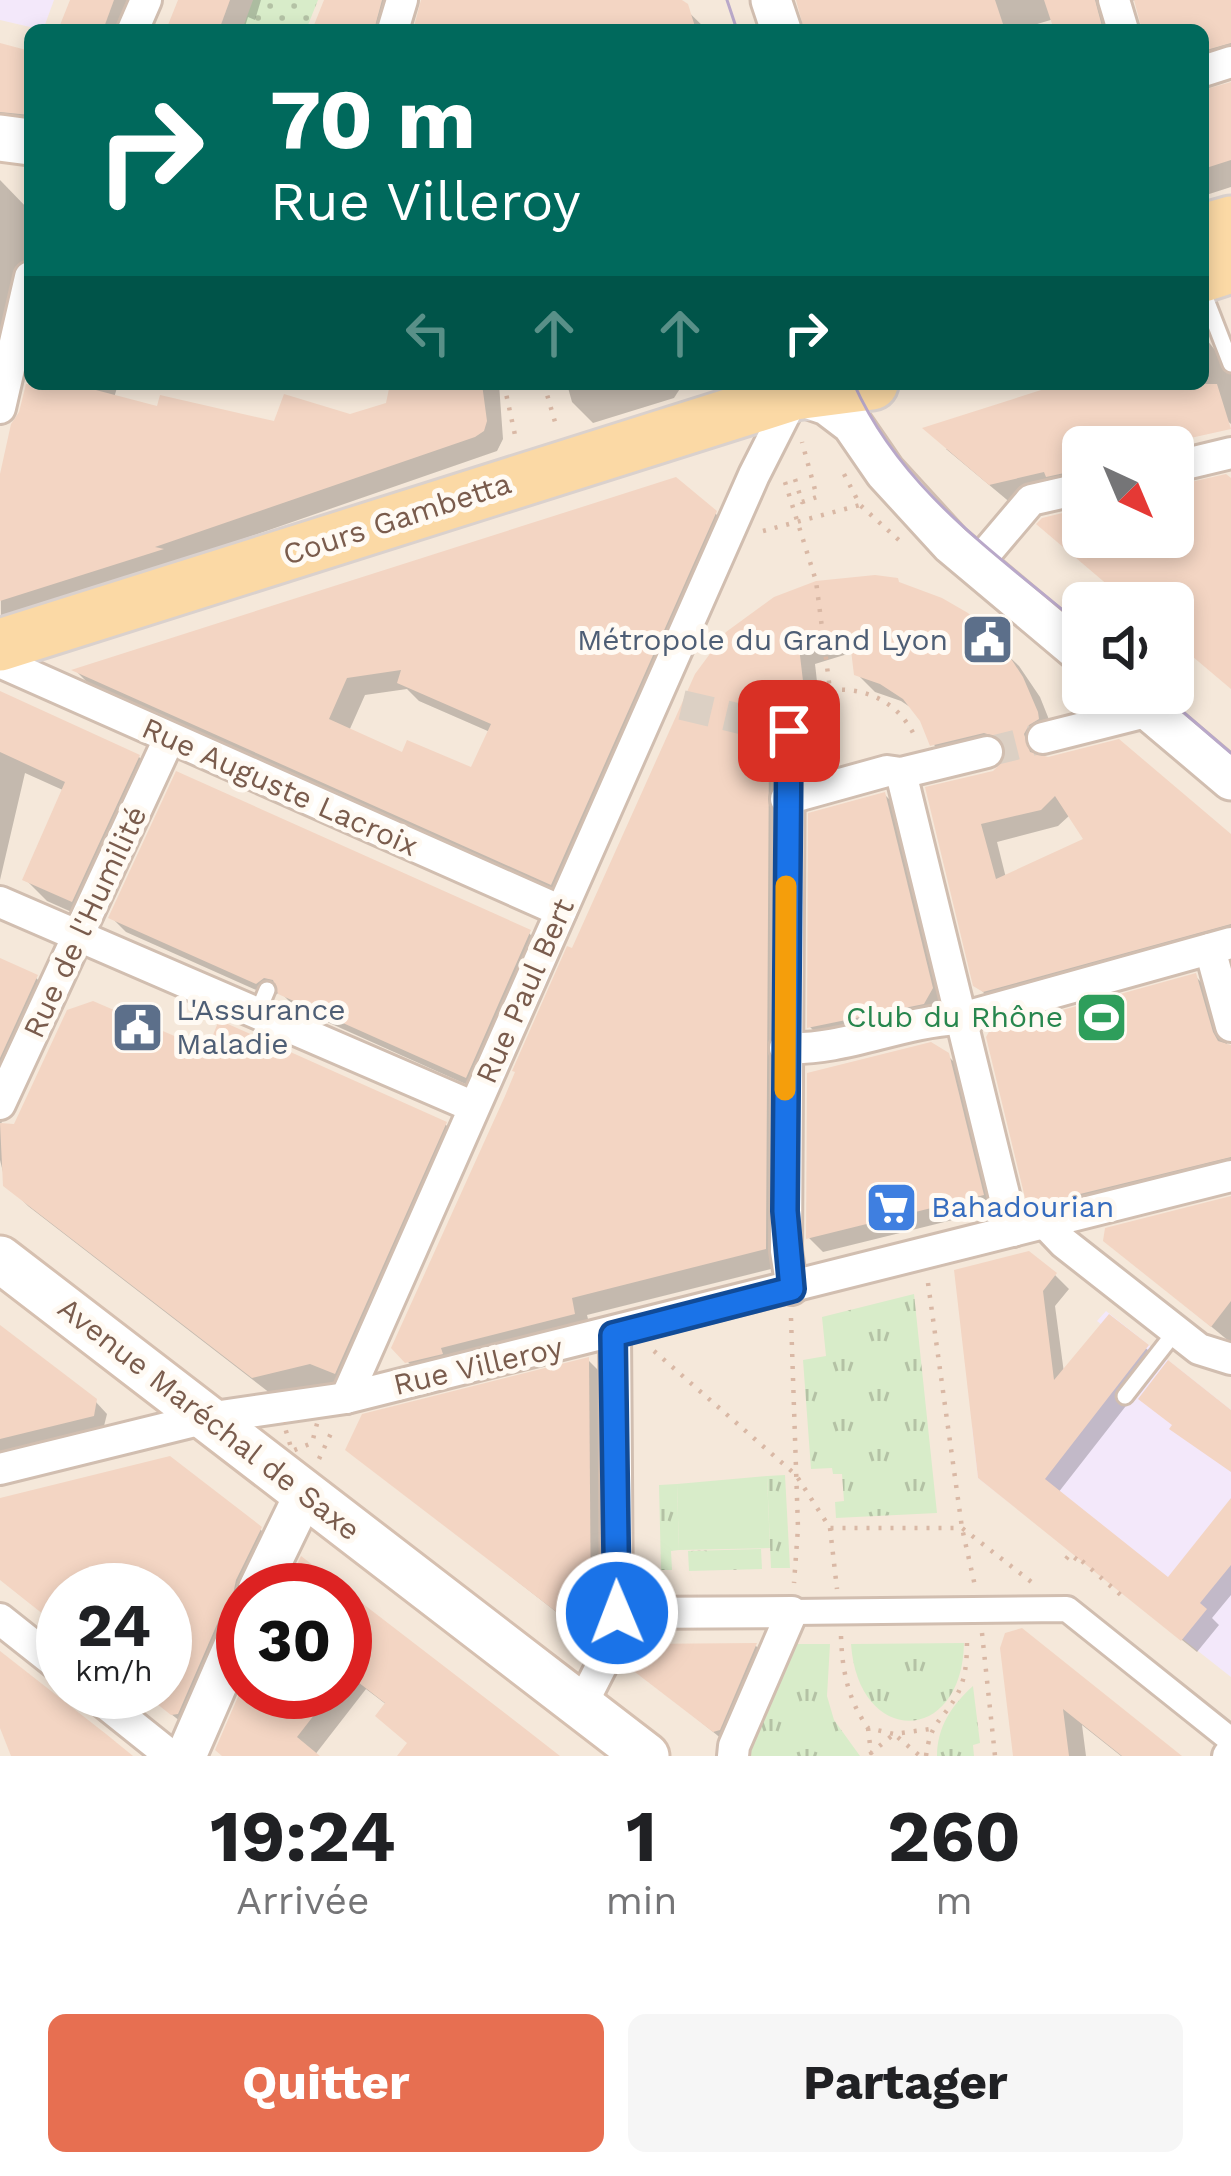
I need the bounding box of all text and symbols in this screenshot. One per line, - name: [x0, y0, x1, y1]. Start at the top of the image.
- text: 70 m: [270, 70, 476, 168]
- icon: right: [72, 72, 228, 228]
- text: Rue Villeroy: [270, 170, 581, 233]
- icon: left: [395, 300, 461, 366]
- icon: ahead: [521, 300, 587, 366]
- icon: ahead: [647, 300, 713, 366]
- icon: right: [773, 300, 839, 366]
- north arrow: [1062, 426, 1194, 558]
- map controls: [1062, 426, 1194, 714]
- street label: Cours Gambetta: [278, 465, 515, 572]
- button: sound: [1062, 582, 1194, 714]
- public building icon: Métropole du Grand Lyon: [959, 612, 1015, 668]
- place label: Métropole du Grand Lyon: [577, 622, 948, 657]
- pin: [738, 680, 840, 782]
- icon: arrive: [756, 698, 822, 764]
- street label: Rue Auguste Lacroix: [137, 710, 424, 863]
- street label: Rue de l'Humilité: [16, 800, 154, 1043]
- street label: Rue Paul Bert: [468, 893, 581, 1089]
- sports icon: Club du Rhône: [1074, 989, 1130, 1045]
- place label: L'Assurance Maladie: [176, 992, 346, 1061]
- public building icon: L'Assurance Maladie: [109, 999, 165, 1055]
- place label: Club du Rhône: [846, 999, 1063, 1034]
- supermarket icon: Bahadourian: [864, 1179, 920, 1235]
- place label: Bahadourian: [931, 1189, 1114, 1224]
- street label: Avenue Maréchal de Saxe: [51, 1290, 367, 1547]
- street label: Rue Villeroy: [390, 1329, 566, 1402]
- position arrow: [554, 1550, 680, 1676]
- speed limit sign: 30: [216, 1563, 372, 1719]
- text: 24: [77, 1590, 151, 1661]
- text: km/h: [75, 1653, 153, 1688]
- text: 19:24: [210, 1794, 396, 1878]
- text: 1: [626, 1794, 657, 1878]
- text: 260: [887, 1794, 1021, 1878]
- text: Arrivée: [236, 1878, 369, 1923]
- text: min: [606, 1878, 677, 1923]
- text: m: [936, 1878, 973, 1923]
- button: Quitter: [48, 2014, 604, 2152]
- button: Partager: [628, 2014, 1183, 2152]

